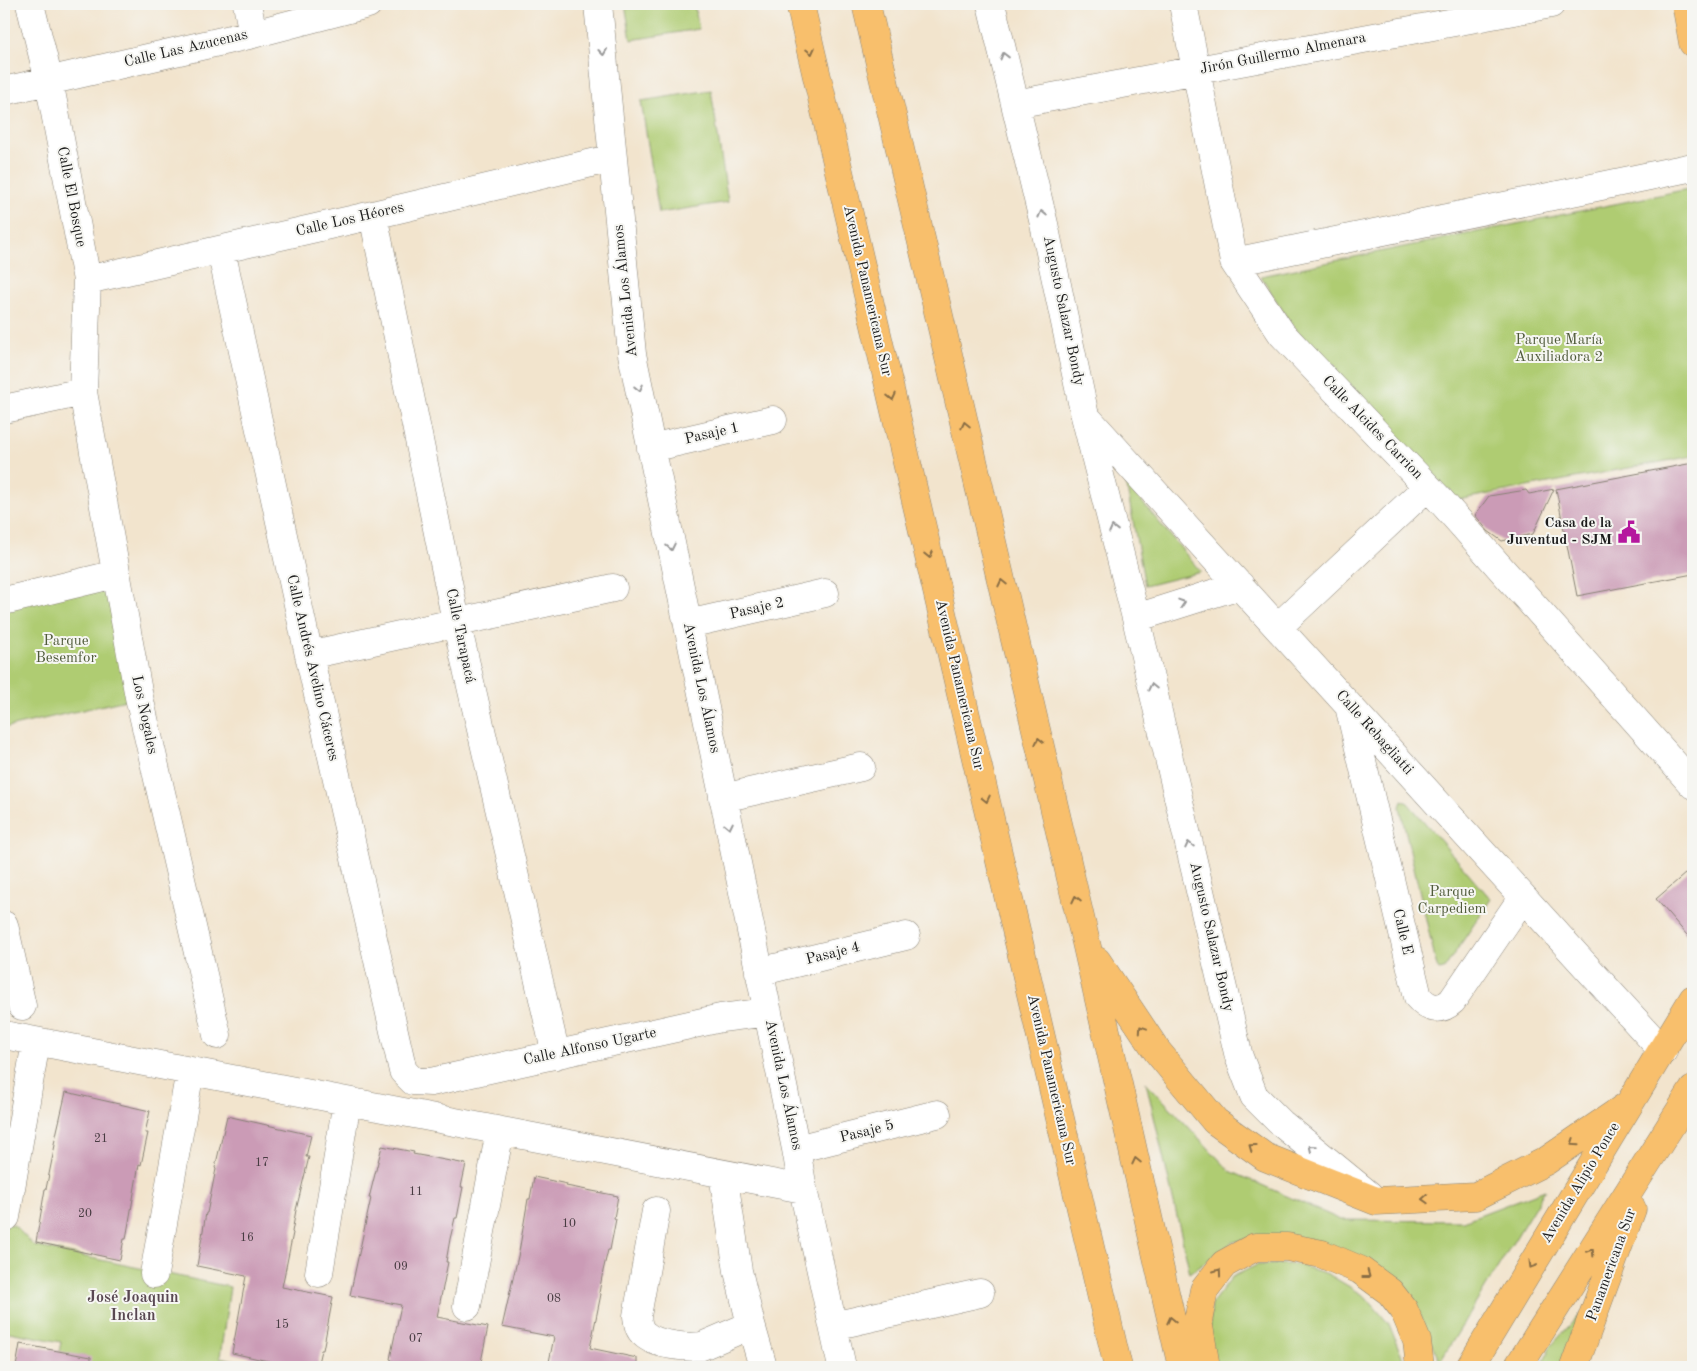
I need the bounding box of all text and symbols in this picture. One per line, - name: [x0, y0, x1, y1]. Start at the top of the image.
- street label: Calle Las Azucenas: [123, 27, 249, 71]
- street label: Jirón Guillermo Almenara: [1199, 30, 1368, 77]
- one-way arrow: [805, 47, 816, 56]
- one-way arrow: [597, 49, 608, 57]
- one-way arrow: [999, 52, 1010, 61]
- street label: Calle El Bosque: [54, 145, 88, 249]
- street label: Calle Los Héores: [294, 200, 406, 240]
- street label: Avenida Panamericana Sur: [840, 204, 894, 378]
- one-way arrow: [1037, 210, 1048, 219]
- street label: Avenida Los Álamos: [609, 224, 640, 358]
- street label: Augusto Salazar Bondy: [1040, 235, 1086, 388]
- park label: Parque María Auxiliadora 2: [1515, 333, 1603, 365]
- street label: Calle Alcides Carrion: [1319, 373, 1425, 483]
- one-way arrow: [633, 383, 643, 392]
- one-way arrow: [886, 392, 897, 401]
- street label: Pasaje 1: [683, 420, 741, 448]
- one-way arrow: [960, 420, 971, 429]
- place label: Casa de la Juventud - SJM: [1507, 516, 1612, 548]
- public building icon: Casa de la Juventud - SJM: [1616, 519, 1642, 545]
- one-way arrow: [1109, 525, 1119, 533]
- one-way arrow: [666, 542, 676, 551]
- one-way arrow: [923, 551, 934, 560]
- street label: Calle Andrés Avelino Cáceres: [283, 573, 341, 763]
- one-way arrow: [997, 578, 1008, 587]
- street label: Calle Tarapacá: [443, 587, 478, 685]
- street label: Pasaje 2: [728, 595, 786, 623]
- street label: Avenida Panamericana Sur: [932, 598, 986, 772]
- one-way arrow: [1177, 599, 1186, 609]
- street label: Avenida Los Álamos: [680, 621, 725, 755]
- park label: Parque Besemfor: [35, 634, 97, 666]
- street label: Los Nogales: [128, 674, 160, 756]
- one-way arrow: [1147, 682, 1158, 691]
- street label: Calle Rebagliatti: [1332, 688, 1416, 778]
- one-way arrow: [1034, 737, 1045, 746]
- one-way arrow: [980, 794, 991, 803]
- one-way arrow: [723, 821, 734, 830]
- one-way arrow: [1184, 840, 1195, 849]
- street label: Augusto Salazar Bondy: [1186, 861, 1236, 1013]
- park label: Parque Carpediem: [1418, 885, 1487, 917]
- one-way arrow: [1071, 895, 1082, 904]
- street label: Calle E: [1389, 907, 1415, 957]
- street label: Pasaje 4: [804, 940, 862, 968]
- street label: Avenida Panamericana Sur: [1024, 993, 1078, 1167]
- street label: Avenida Los Álamos: [762, 1018, 807, 1152]
- one-way arrow: [1139, 1025, 1149, 1034]
- street label: Calle Alfonso Ugarte: [522, 1026, 658, 1068]
- street label: Pasaje 5: [838, 1118, 896, 1146]
- street label: Avenida Alipio Ponce: [1539, 1120, 1623, 1246]
- house number: 21: [94, 1133, 108, 1145]
- one-way arrow: [1570, 1136, 1579, 1146]
- one-way arrow: [1249, 1145, 1258, 1153]
- one-way arrow: [1308, 1145, 1317, 1154]
- house number: 17: [255, 1157, 269, 1169]
- one-way arrow: [1131, 1157, 1142, 1166]
- house number: 11: [409, 1186, 423, 1198]
- one-way arrow: [1421, 1194, 1429, 1205]
- street label: Panamericana Sur: [1585, 1207, 1639, 1323]
- house number: 20: [78, 1208, 92, 1220]
- house number: 10: [562, 1218, 576, 1230]
- house number: 16: [240, 1232, 254, 1244]
- one-way arrow: [1585, 1248, 1595, 1257]
- one-way arrow: [1528, 1260, 1538, 1269]
- house number: 09: [394, 1261, 408, 1273]
- one-way arrow: [1212, 1268, 1221, 1278]
- one-way arrow: [1361, 1269, 1371, 1278]
- district label: José Joaquin Inclan: [87, 1290, 179, 1324]
- house number: 08: [547, 1293, 561, 1305]
- one-way arrow: [1166, 1315, 1177, 1324]
- house number: 15: [275, 1318, 289, 1331]
- house number: 07: [409, 1333, 423, 1345]

